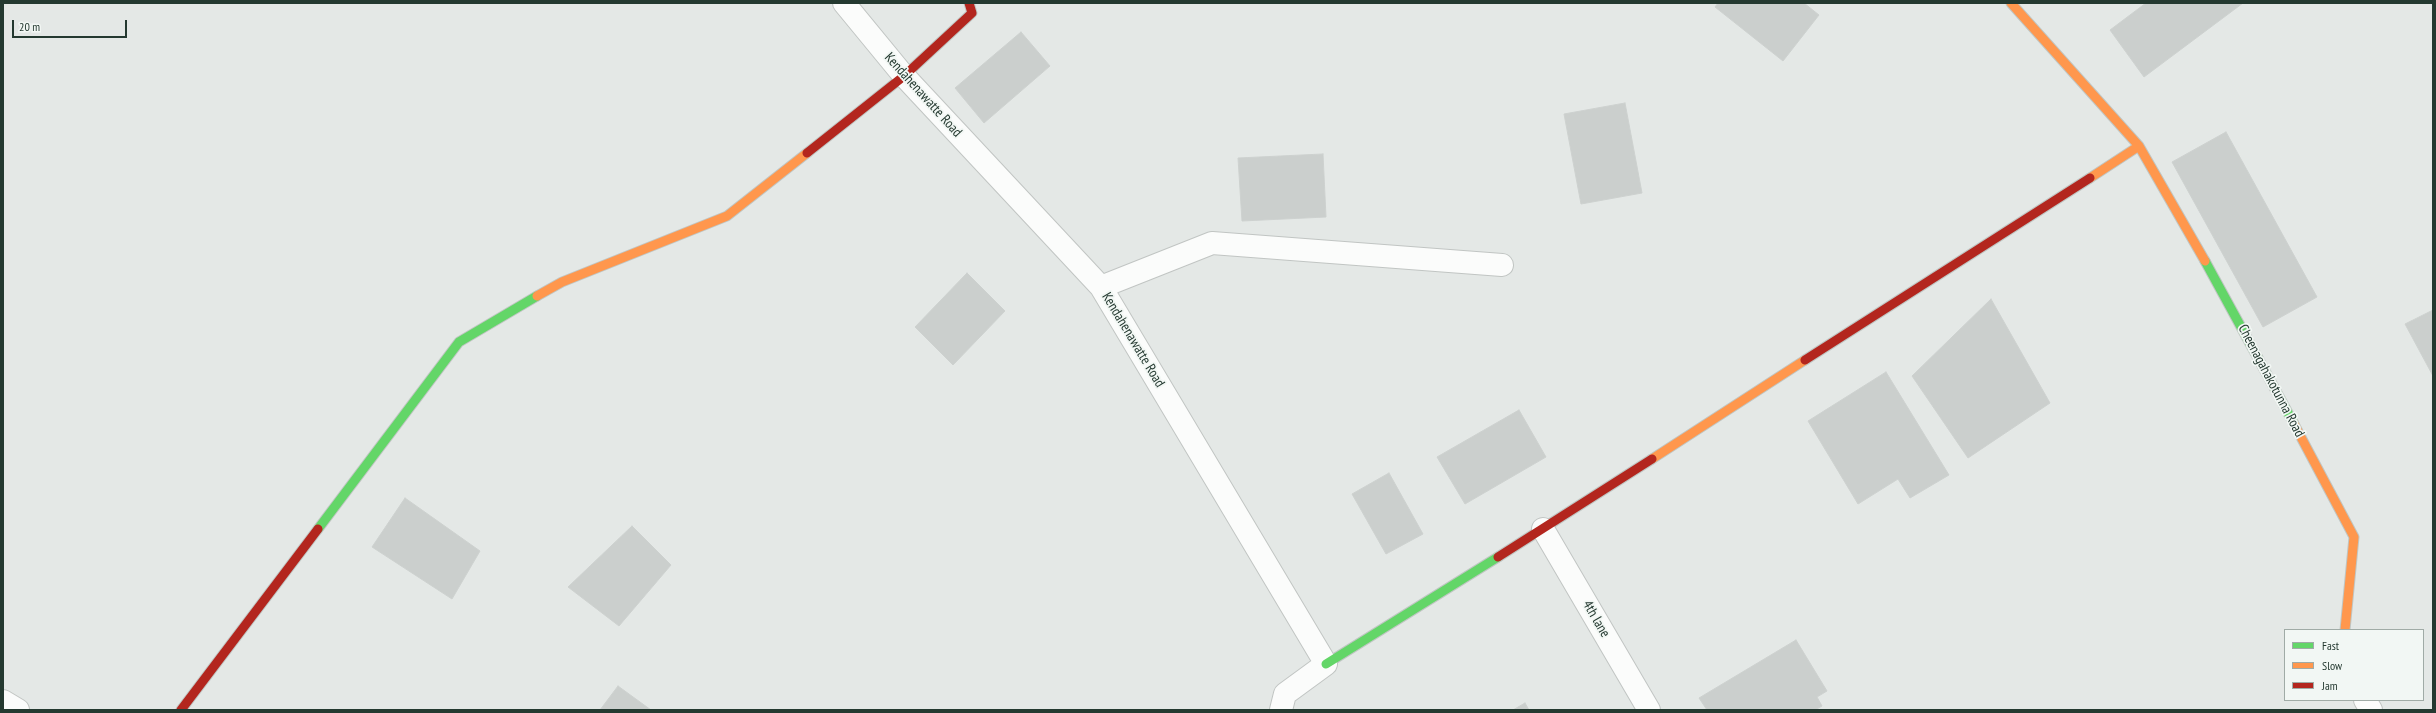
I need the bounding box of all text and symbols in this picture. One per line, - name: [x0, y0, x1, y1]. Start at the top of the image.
- scale bar: [14, 12, 129, 38]
- text: 20 m: [19, 19, 40, 34]
- street label: Kendahenawatte Road: [881, 49, 965, 141]
- street label: Kendahenawatte Road: [1098, 290, 1168, 390]
- street label: Cheenagahakotunna Road: [2234, 322, 2308, 440]
- street label: 4th lane: [1579, 597, 1613, 641]
- legend: [2284, 629, 2424, 701]
- text: Fast: [2322, 638, 2339, 653]
- text: Slow: [2322, 658, 2342, 673]
- text: Jam: [2322, 678, 2338, 693]

